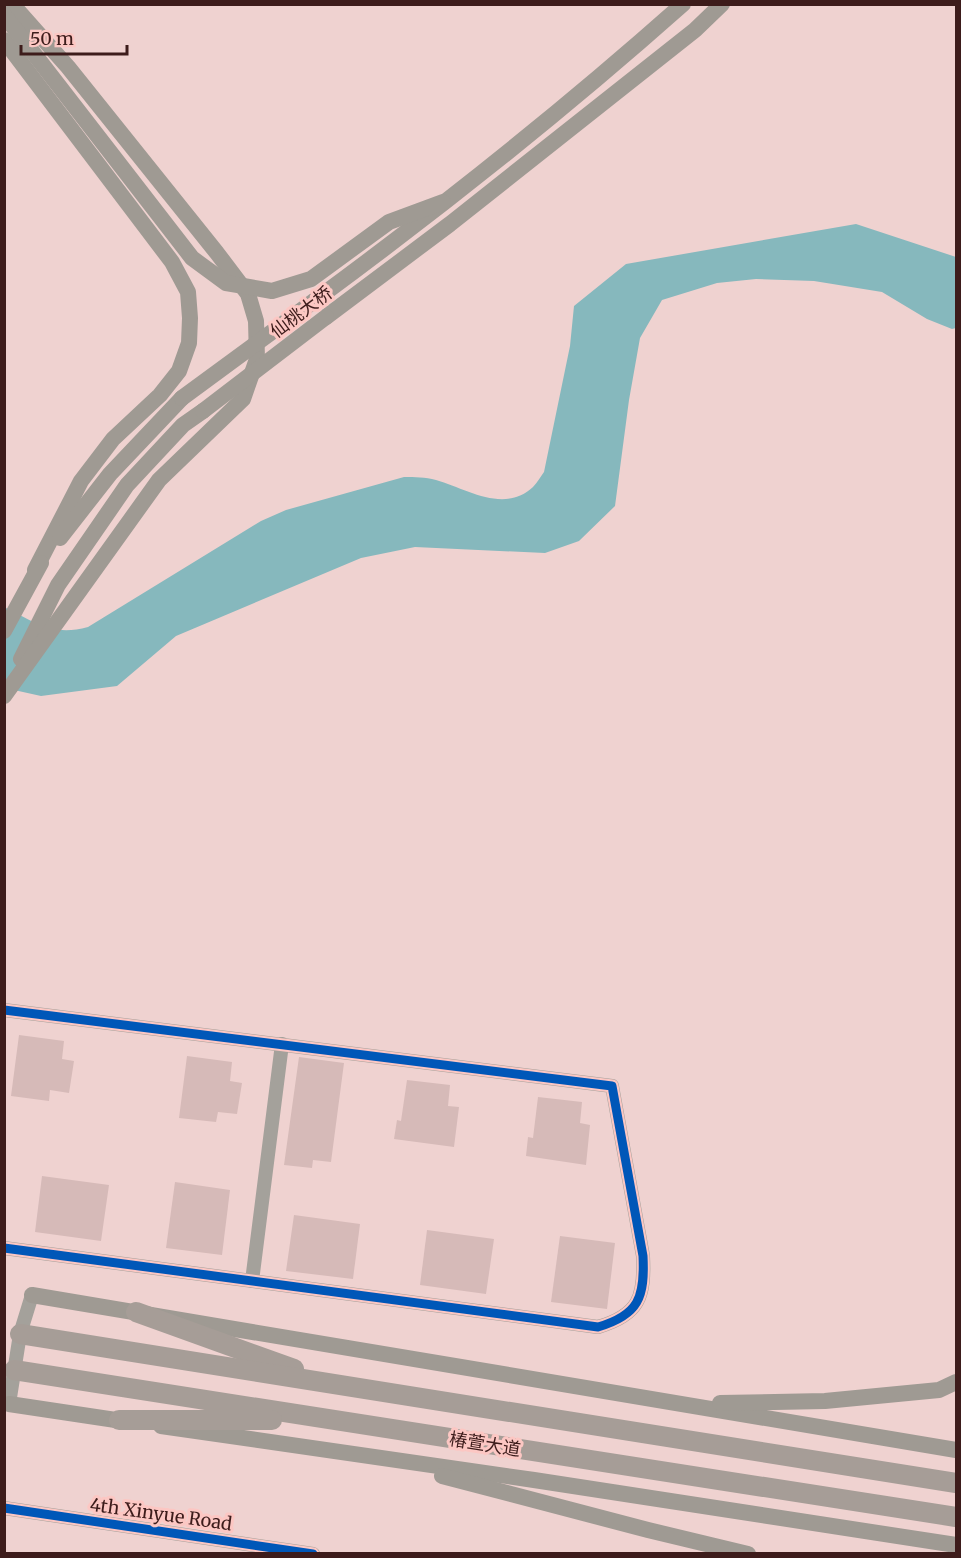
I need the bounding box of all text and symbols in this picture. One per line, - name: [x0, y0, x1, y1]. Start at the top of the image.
- scale bar: [21, 18, 128, 56]
- text: 50 m: [30, 27, 74, 50]
- street label: 仙桃大桥: [265, 281, 337, 343]
- street label: 椿萱大道: [448, 1427, 522, 1461]
- street label: 4th Xinyue Road: [88, 1493, 234, 1535]

